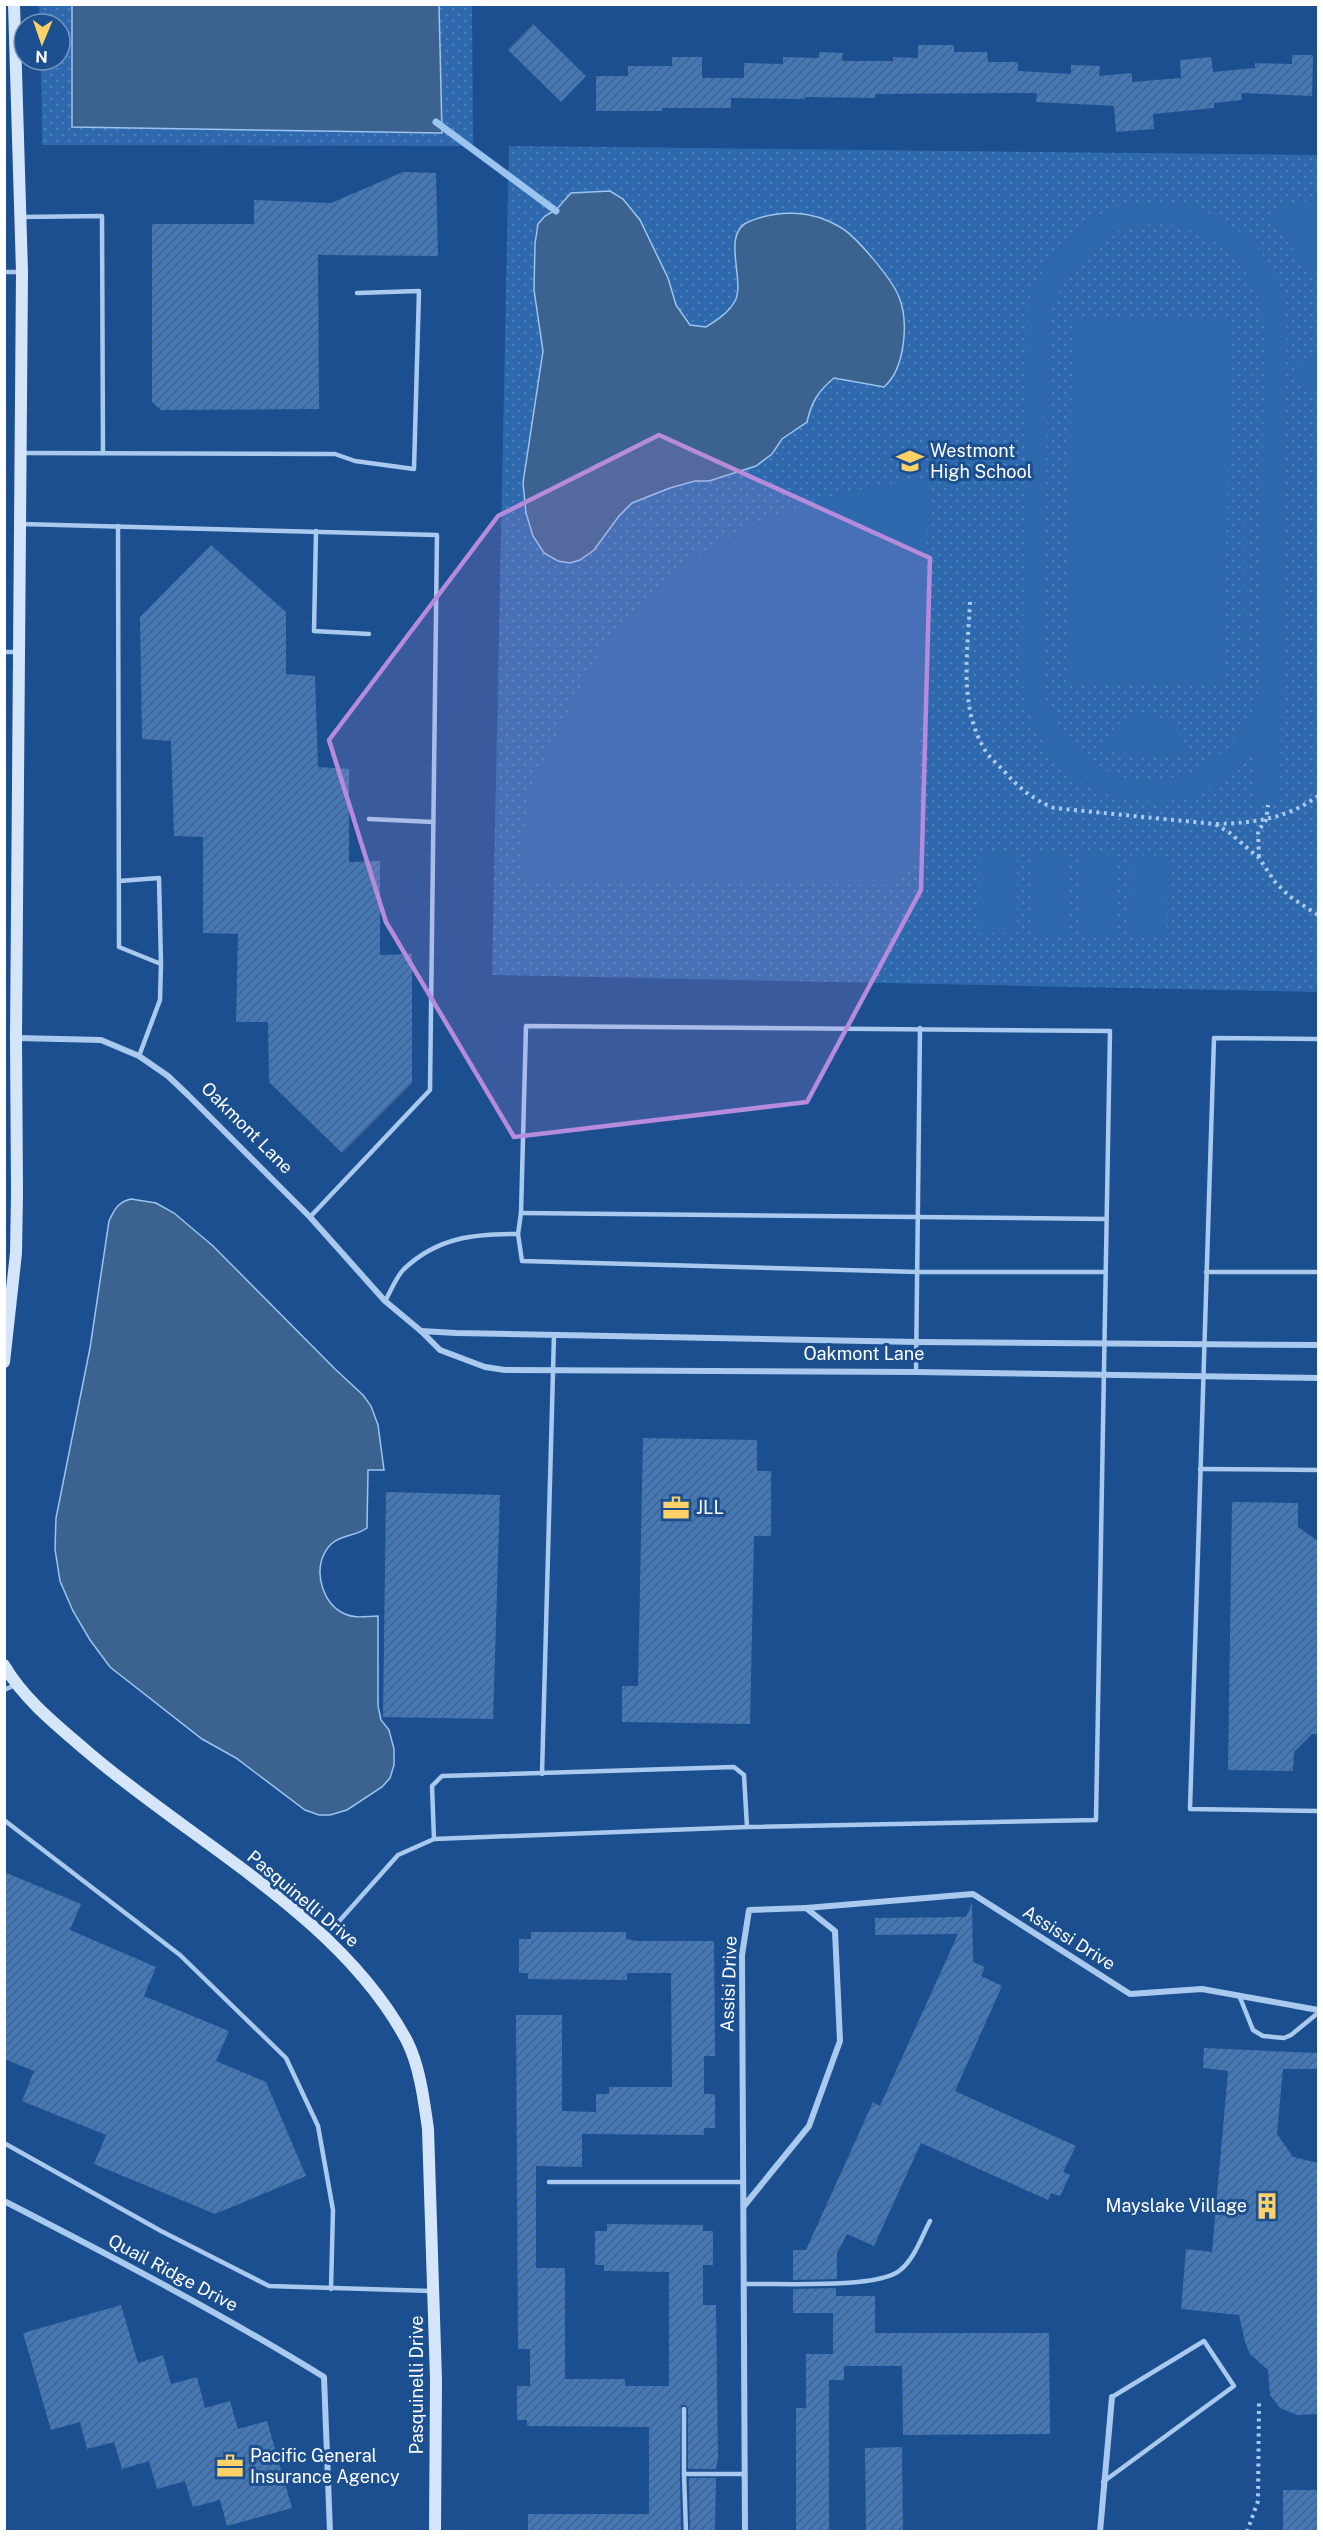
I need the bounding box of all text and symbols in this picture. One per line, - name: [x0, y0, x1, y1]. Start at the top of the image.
- north arrow: [12, 12, 72, 72]
- text: N: [35, 47, 48, 66]
- place label: Westmont High School: [930, 440, 1032, 482]
- school or university icon: Westmont High School: [895, 446, 925, 476]
- street label: Oakmont Lane: [197, 1077, 298, 1178]
- street label: Oakmont Lane: [804, 1343, 924, 1364]
- office icon: JLL: [661, 1493, 691, 1523]
- place label: JLL: [696, 1497, 724, 1518]
- street label: Pasquinelli Drive: [243, 1846, 363, 1951]
- street label: Assissi Drive: [1019, 1901, 1119, 1974]
- street label: Assisi Drive: [716, 1936, 741, 2032]
- building icon: Mayslake Village: [1252, 2191, 1282, 2221]
- place label: Mayslake Village: [1106, 2195, 1247, 2216]
- street label: Quail Ridge Drive: [105, 2230, 242, 2316]
- street label: Pasquinelli Drive: [406, 2315, 427, 2455]
- place label: Pacific General Insurance Agency: [250, 2445, 400, 2487]
- office icon: Pacific General Insurance Agency: [215, 2451, 245, 2481]

